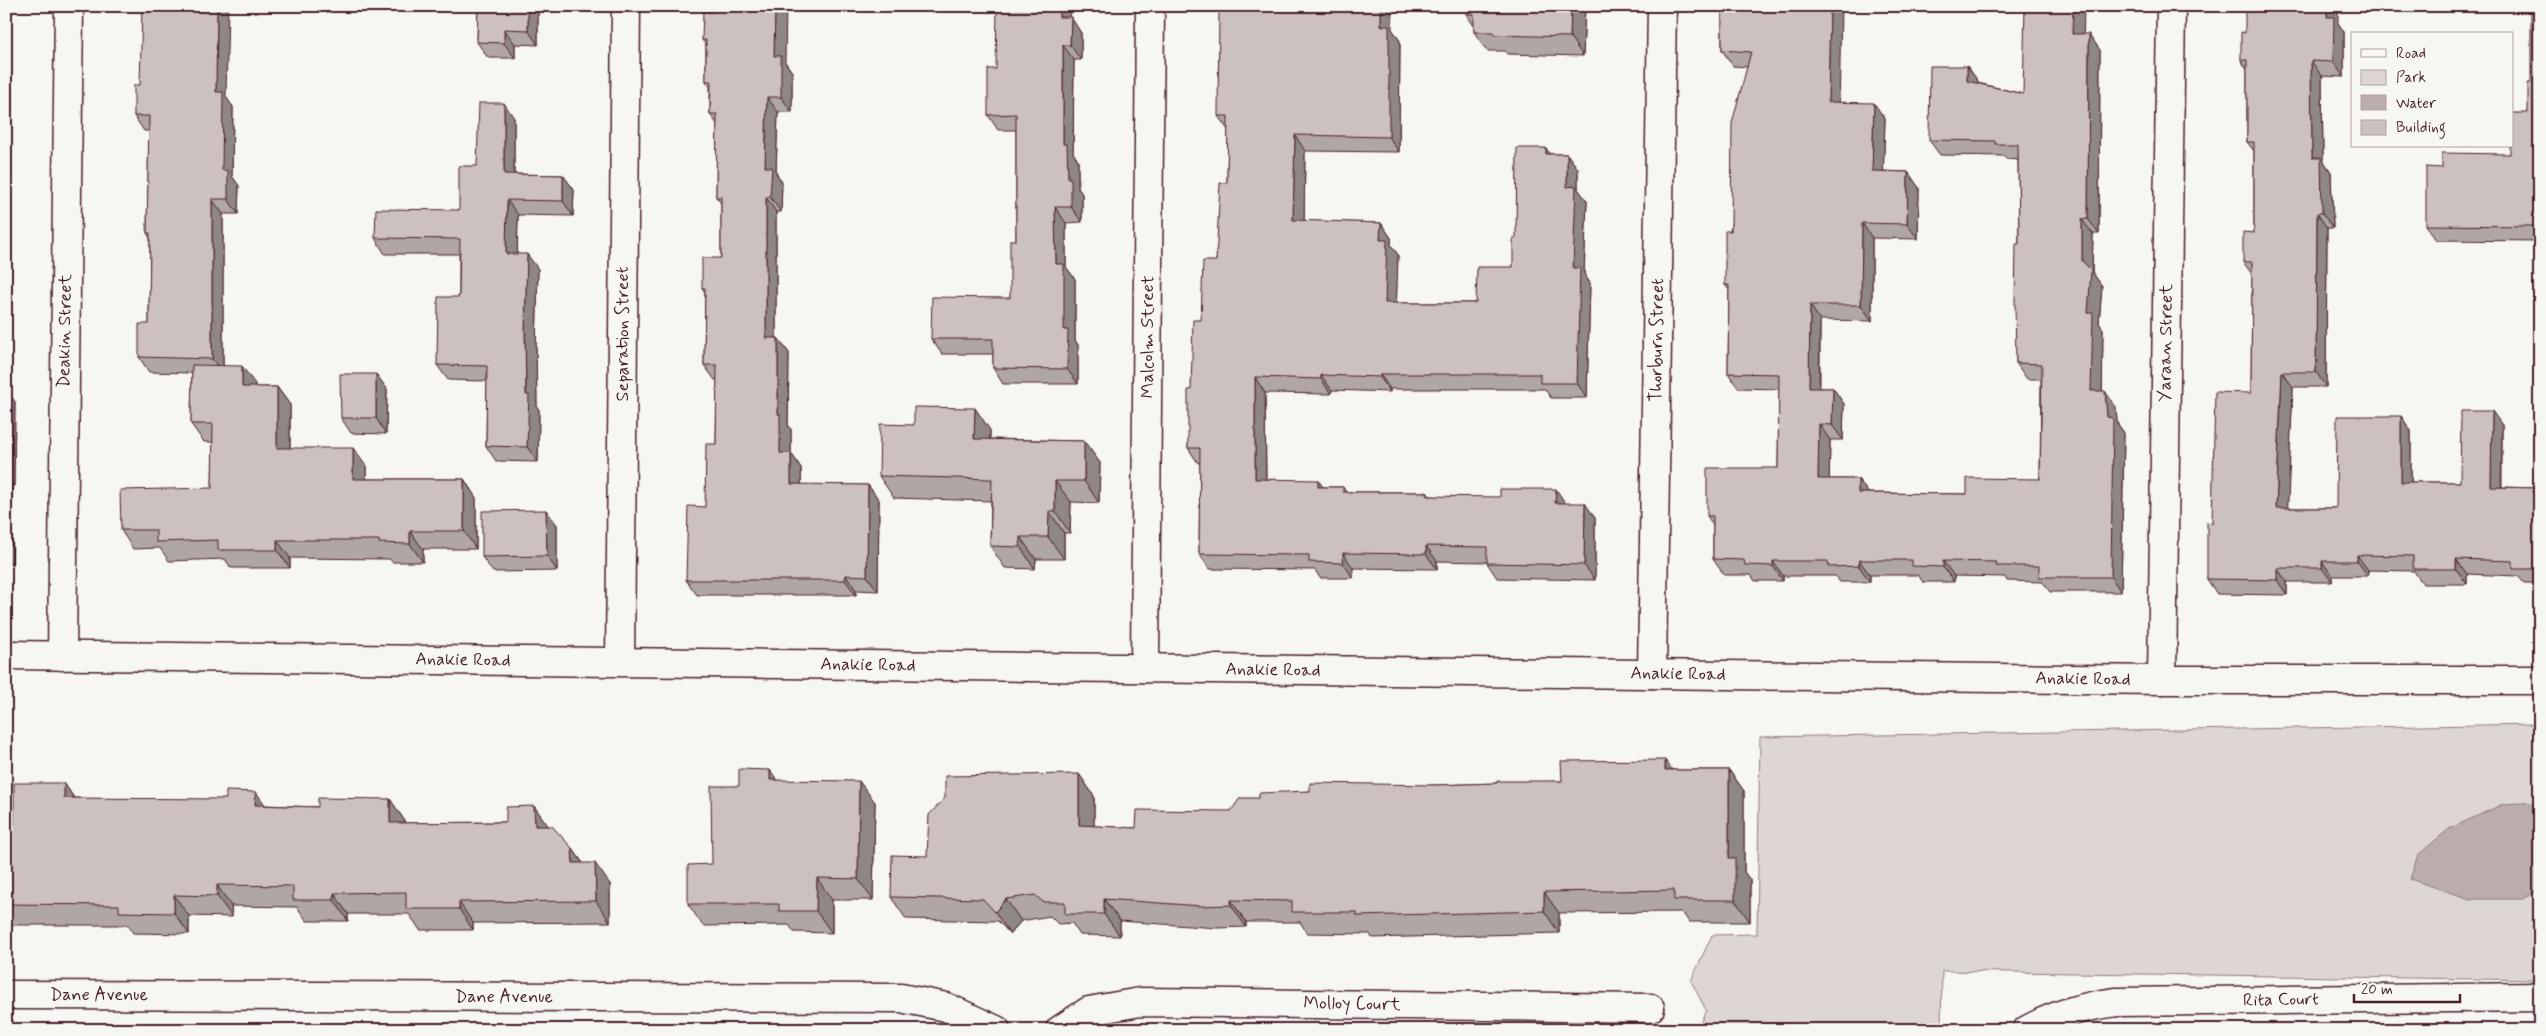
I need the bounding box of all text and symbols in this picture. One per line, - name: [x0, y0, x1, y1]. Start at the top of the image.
- legend: [2351, 32, 2514, 148]
- text: Road: [2396, 44, 2426, 64]
- text: Park: [2396, 68, 2426, 88]
- text: Water: [2396, 94, 2436, 114]
- text: Building: [2396, 118, 2446, 139]
- street label: Separation Street: [611, 266, 635, 401]
- street label: Deakin Street: [52, 273, 78, 388]
- street label: Malcolm Street: [1136, 276, 1160, 398]
- street label: Thorburn Street: [1644, 278, 1670, 402]
- street label: Yaraan Street: [2153, 283, 2179, 402]
- street label: Anakie Road: [415, 647, 511, 673]
- street label: Anakie Road: [820, 652, 916, 678]
- street label: Anakie Road: [1225, 657, 1321, 683]
- street label: Anakie Road: [1630, 661, 1726, 687]
- street label: Anakie Road: [2035, 666, 2131, 692]
- scale bar: [2354, 971, 2460, 1003]
- text: 20 m: [2361, 980, 2393, 1000]
- street label: Dane Avenue: [50, 983, 148, 1007]
- street label: Dane Avenue: [455, 985, 553, 1009]
- street label: Rita Court: [2243, 987, 2319, 1013]
- street label: Molloy Court: [1303, 991, 1401, 1017]

